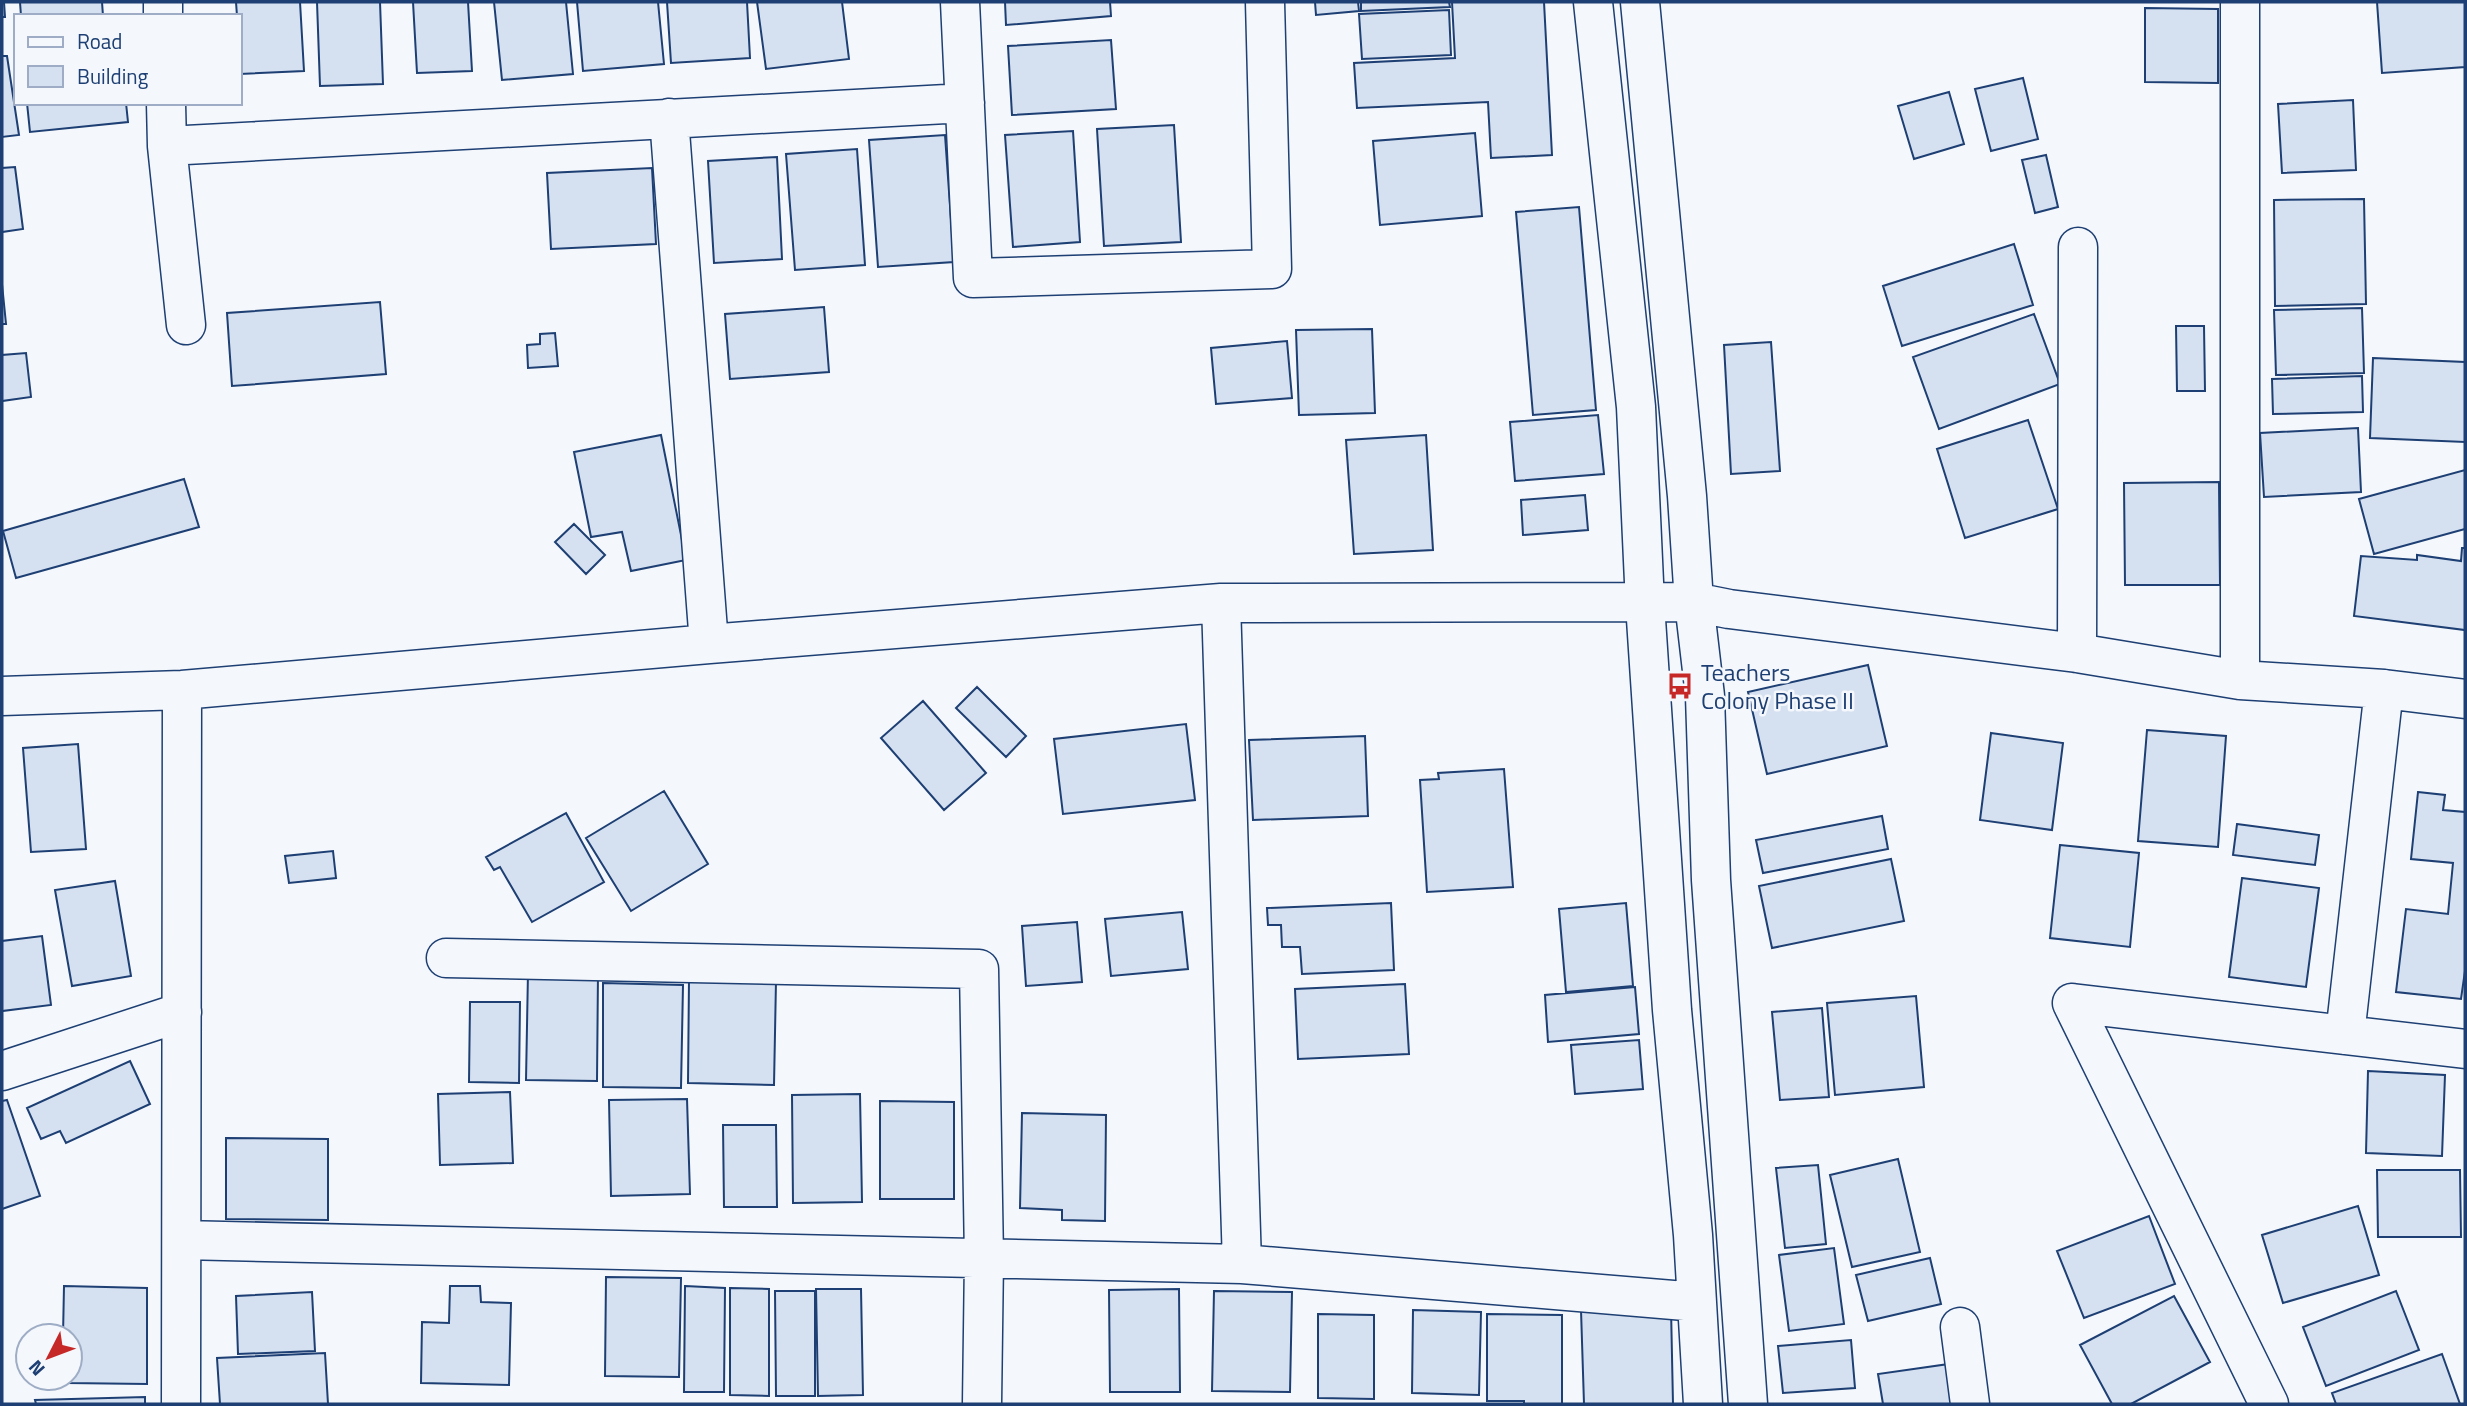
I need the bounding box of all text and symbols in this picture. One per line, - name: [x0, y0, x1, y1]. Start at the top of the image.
- legend: [14, 14, 242, 105]
- text: Road: [77, 25, 122, 57]
- text: Building: [77, 60, 149, 92]
- place label: Teachers Colony Phase II: [1701, 654, 1854, 718]
- bus stop icon: Teachers Colony Phase II: [1665, 671, 1695, 701]
- north arrow: [14, 1322, 84, 1392]
- text: N: [21, 1354, 51, 1383]

